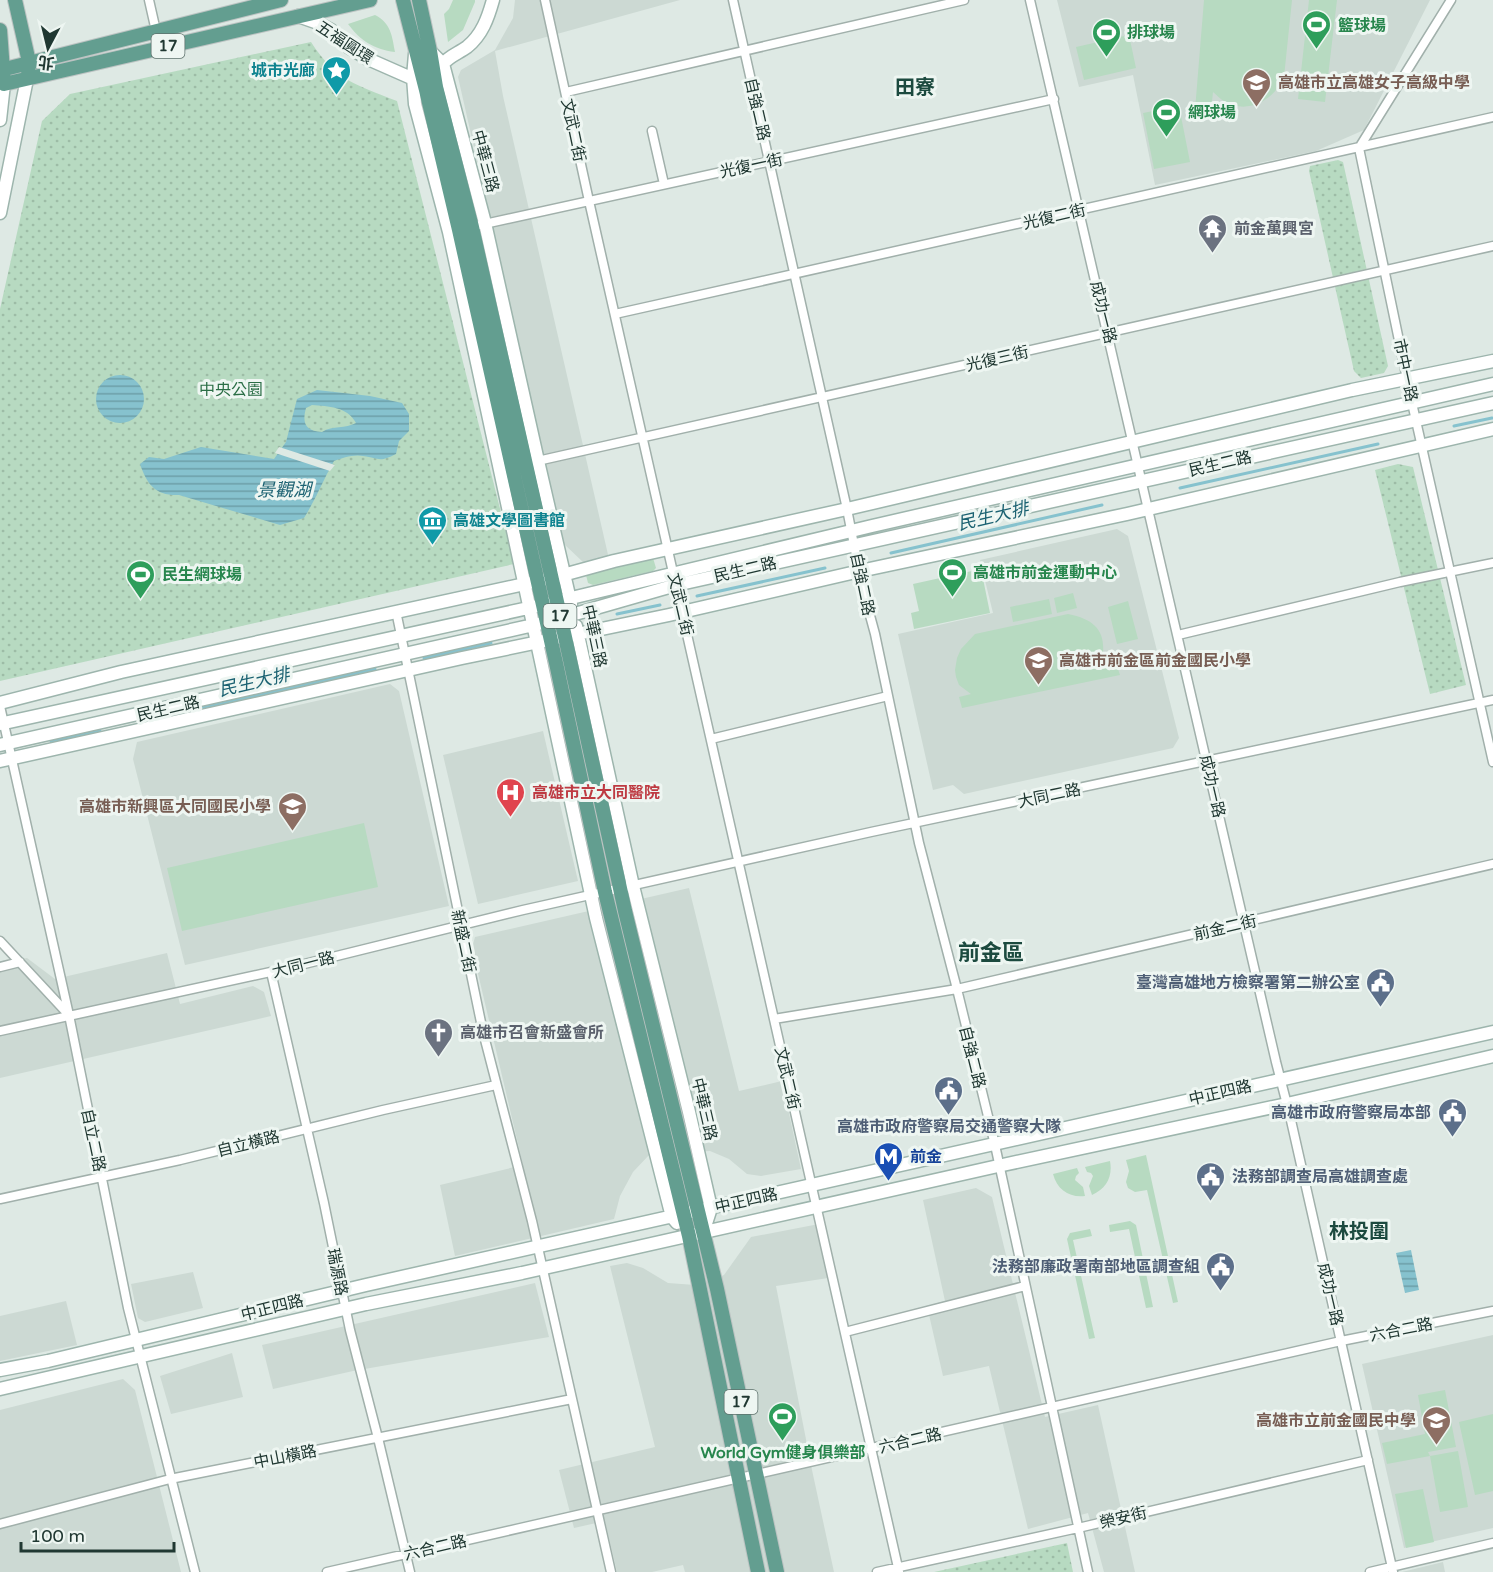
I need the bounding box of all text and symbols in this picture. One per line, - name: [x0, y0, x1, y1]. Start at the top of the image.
- sports icon: 籃球場: [1301, 9, 1333, 51]
- sports icon: 排球場: [1090, 16, 1122, 58]
- place label: 籃球場: [1338, 16, 1386, 36]
- street label: 五福圓環: [312, 17, 377, 69]
- north arrow: [18, 18, 78, 78]
- place label: 排球場: [1127, 23, 1175, 43]
- road number: 17: [152, 34, 184, 58]
- text: 北: [37, 51, 55, 73]
- place icon: 城市光廊: [320, 54, 352, 96]
- place label: 城市光廊: [251, 61, 315, 81]
- school or university icon: 高雄市立高雄女子高級中學: [1241, 66, 1273, 108]
- place label: 高雄市立高雄女子高級中學: [1278, 73, 1470, 93]
- street label: 自強二路: [740, 76, 774, 143]
- district label: 田寮: [895, 76, 935, 100]
- sports icon: 網球場: [1151, 96, 1183, 138]
- street label: 文武二街: [557, 97, 589, 164]
- place label: 網球場: [1188, 103, 1236, 123]
- street label: 中華三路: [467, 128, 503, 195]
- street label: 光復一街: [718, 150, 785, 182]
- street label: 光復二街: [1021, 200, 1088, 234]
- temple icon: 前金萬興宮: [1197, 212, 1229, 254]
- place label: 前金萬興宮: [1234, 219, 1314, 239]
- street label: 成功一路: [1086, 279, 1120, 346]
- street label: 市中一路: [1389, 337, 1421, 404]
- street label: 光復三街: [964, 342, 1031, 376]
- park label: 中央公園: [199, 380, 263, 400]
- street label: 民生二路: [1187, 447, 1254, 481]
- water label: 景觀湖: [257, 479, 314, 501]
- water label: 民生大排: [955, 497, 1033, 535]
- museum icon: 高雄文學圖書館: [416, 504, 448, 546]
- place label: 高雄文學圖書館: [453, 511, 565, 531]
- street label: 自強二路: [846, 551, 878, 618]
- street label: 民生二路: [712, 553, 779, 587]
- sports icon: 高雄市前金運動中心: [936, 556, 968, 598]
- sports icon: 民生網球場: [125, 558, 157, 600]
- place label: 高雄市前金運動中心: [973, 563, 1117, 583]
- place label: 民生網球場: [162, 565, 242, 585]
- street label: 文武二街: [663, 571, 697, 638]
- street label: 中華三路: [578, 603, 610, 670]
- road number: 17: [544, 604, 576, 628]
- school or university icon: 高雄市前金區前金國民小學: [1022, 644, 1054, 686]
- place label: 高雄市前金區前金國民小學: [1059, 651, 1251, 671]
- water label: 民生大排: [216, 663, 294, 701]
- street label: 民生二路: [135, 692, 202, 726]
- street label: 成功一路: [1195, 753, 1229, 820]
- hospital icon: 高雄市立大同醫院: [495, 776, 527, 818]
- street label: 大同二路: [1016, 780, 1083, 812]
- place label: 高雄市立大同醫院: [532, 783, 660, 803]
- school or university icon: 高雄市新興區大同國民小學: [276, 790, 308, 832]
- place label: 高雄市新興區大同國民小學: [79, 797, 271, 817]
- street label: 新盛二街: [447, 908, 479, 975]
- street label: 前金二街: [1192, 911, 1259, 945]
- district label: 前金區: [958, 940, 1024, 966]
- street label: 大同一路: [270, 948, 337, 982]
- public building icon: 臺灣高雄地方檢察署第二辦公室: [1365, 966, 1397, 1008]
- place label: 臺灣高雄地方檢察署第二辦公室: [1136, 973, 1360, 993]
- church icon: 高雄市召會新盛會所: [423, 1016, 455, 1058]
- place label: 高雄市召會新盛會所: [460, 1023, 604, 1043]
- street label: 自強二路: [955, 1024, 989, 1091]
- street label: 文武二街: [770, 1045, 804, 1112]
- public building icon: 高雄市政府警察局交通警察大隊: [933, 1074, 965, 1116]
- street label: 中華三路: [687, 1076, 721, 1143]
- street label: 中正四路: [1187, 1076, 1254, 1110]
- public building icon: 高雄市政府警察局本部: [1436, 1096, 1468, 1138]
- place label: 高雄市政府警察局本部: [1271, 1103, 1431, 1123]
- street label: 自立二路: [77, 1107, 109, 1174]
- place label: 高雄市政府警察局交通警察大隊: [837, 1117, 1061, 1137]
- street label: 自立橫路: [215, 1127, 282, 1161]
- metro station icon: 前金: [873, 1140, 905, 1182]
- place label: 前金: [910, 1147, 942, 1167]
- public building icon: 法務部調查局高雄調查處: [1195, 1160, 1227, 1202]
- place label: 法務部調查局高雄調查處: [1232, 1167, 1408, 1187]
- street label: 中正四路: [713, 1184, 780, 1218]
- district label: 林投圍: [1329, 1220, 1389, 1244]
- street label: 瑞源路: [323, 1247, 351, 1298]
- public building icon: 法務部廉政署南部地區調查組: [1205, 1250, 1237, 1292]
- place label: 法務部廉政署南部地區調查組: [992, 1257, 1200, 1277]
- street label: 成功一路: [1313, 1261, 1347, 1328]
- street label: 中正四路: [239, 1291, 306, 1325]
- street label: 六合二路: [1368, 1314, 1435, 1346]
- road number: 17: [724, 1390, 758, 1414]
- sports icon: World Gym健身俱樂部: [767, 1400, 799, 1442]
- school or university icon: 高雄市立前金國民中學: [1421, 1404, 1453, 1446]
- place label: 高雄市立前金國民中學: [1256, 1411, 1416, 1431]
- street label: 六合二路: [877, 1424, 944, 1458]
- street label: 中山橫路: [252, 1441, 319, 1473]
- place label: World Gym健身俱樂部: [701, 1443, 865, 1463]
- street label: 榮安街: [1098, 1503, 1149, 1533]
- scale bar: [21, 1515, 174, 1553]
- text: 100 m: [30, 1525, 85, 1547]
- street label: 六合二路: [402, 1531, 469, 1565]

